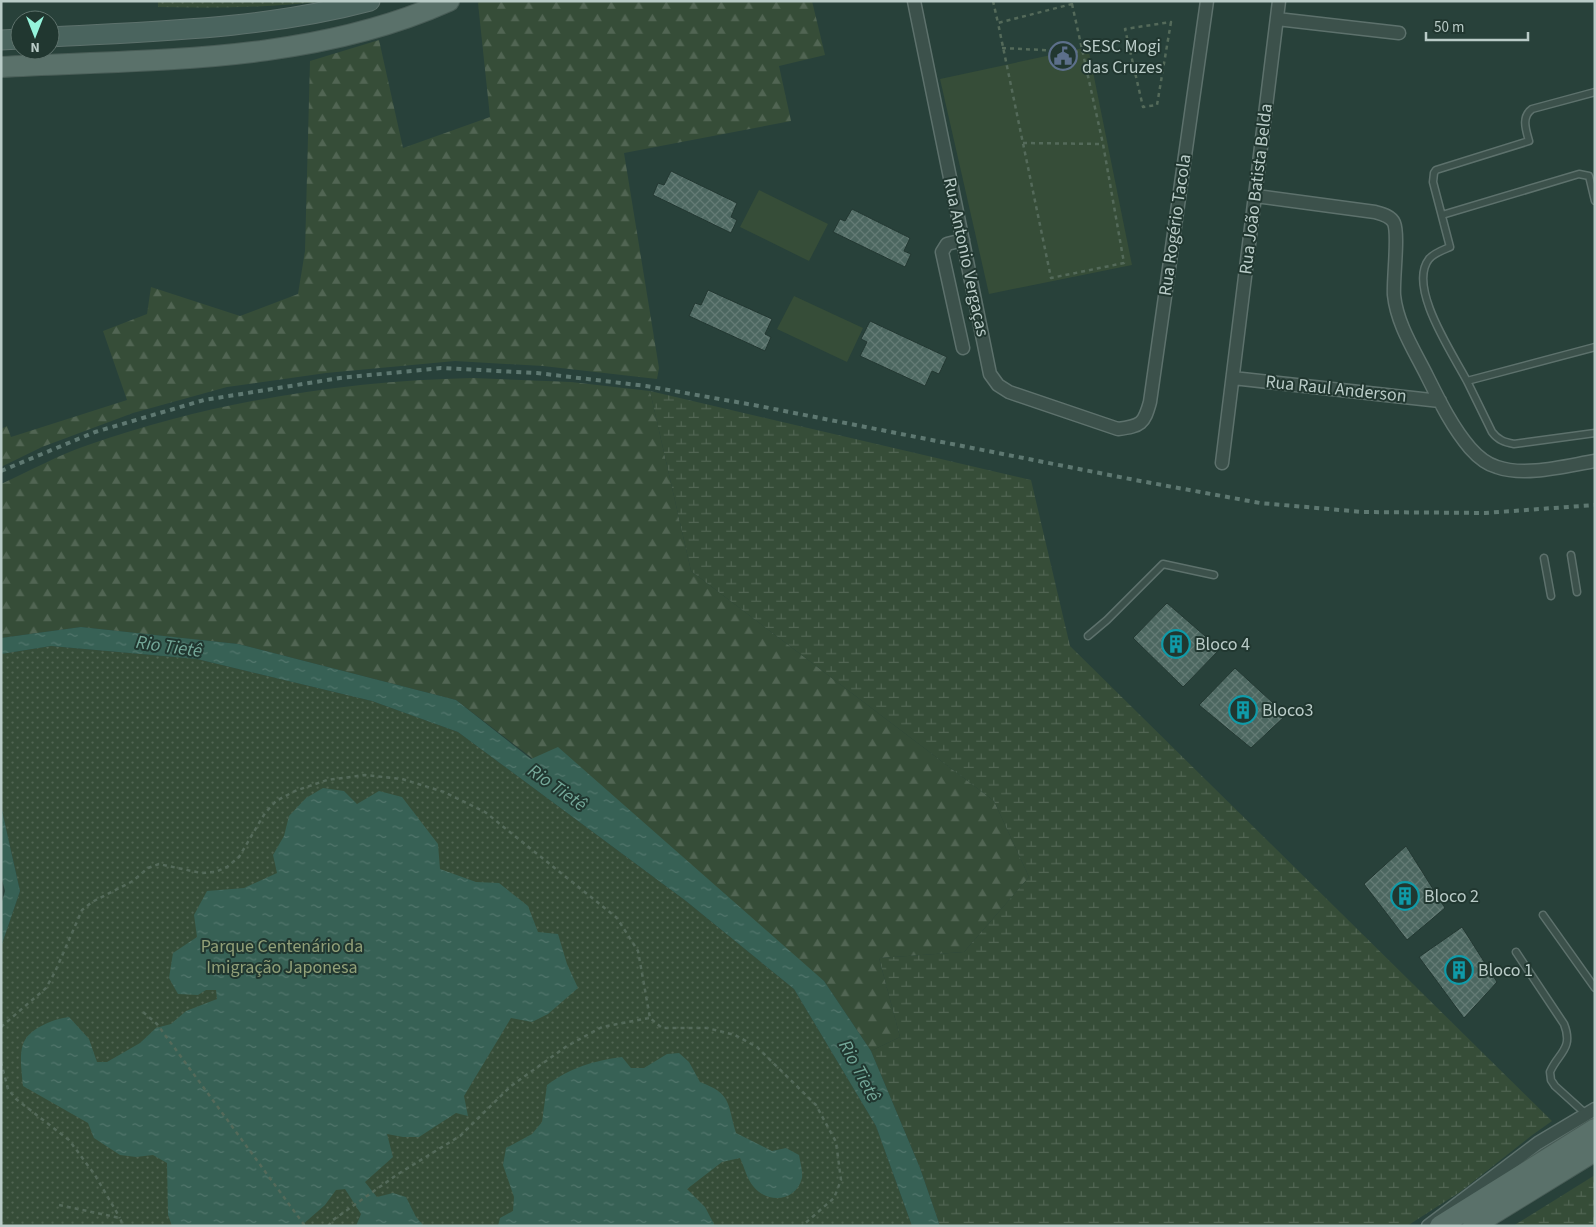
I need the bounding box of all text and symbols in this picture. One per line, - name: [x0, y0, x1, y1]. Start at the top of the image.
- north arrow: [10, 10, 60, 60]
- scale bar: [1426, 10, 1528, 42]
- text: 50 m: [1434, 17, 1464, 38]
- place label: SESC Mogi das Cruzes: [1082, 34, 1162, 80]
- text: N: [30, 37, 40, 57]
- public building icon: SESC Mogi das Cruzes: [1048, 41, 1078, 71]
- street label: Rua João Batista Belda: [1233, 102, 1279, 276]
- street label: Rua Rogério Tacola: [1153, 152, 1197, 298]
- street label: Rua Antonio Vergaças: [937, 175, 995, 339]
- street label: Rua Raul Anderson: [1264, 369, 1408, 409]
- water label: Rio Tietê: [134, 629, 204, 665]
- building icon: Bloco 4: [1161, 629, 1191, 659]
- place label: Bloco 4: [1195, 632, 1250, 657]
- building icon: Bloco3: [1228, 695, 1258, 725]
- place label: Bloco3: [1262, 698, 1314, 723]
- water label: Rio Tietê: [522, 758, 592, 818]
- building icon: Bloco 2: [1390, 881, 1420, 911]
- place label: Bloco 2: [1424, 884, 1479, 909]
- park label: Parque Centenário da Imigração Japonesa: [201, 934, 363, 980]
- building icon: Bloco 1: [1444, 955, 1474, 985]
- place label: Bloco 1: [1478, 958, 1533, 983]
- water label: Rio Tietê: [831, 1035, 887, 1107]

